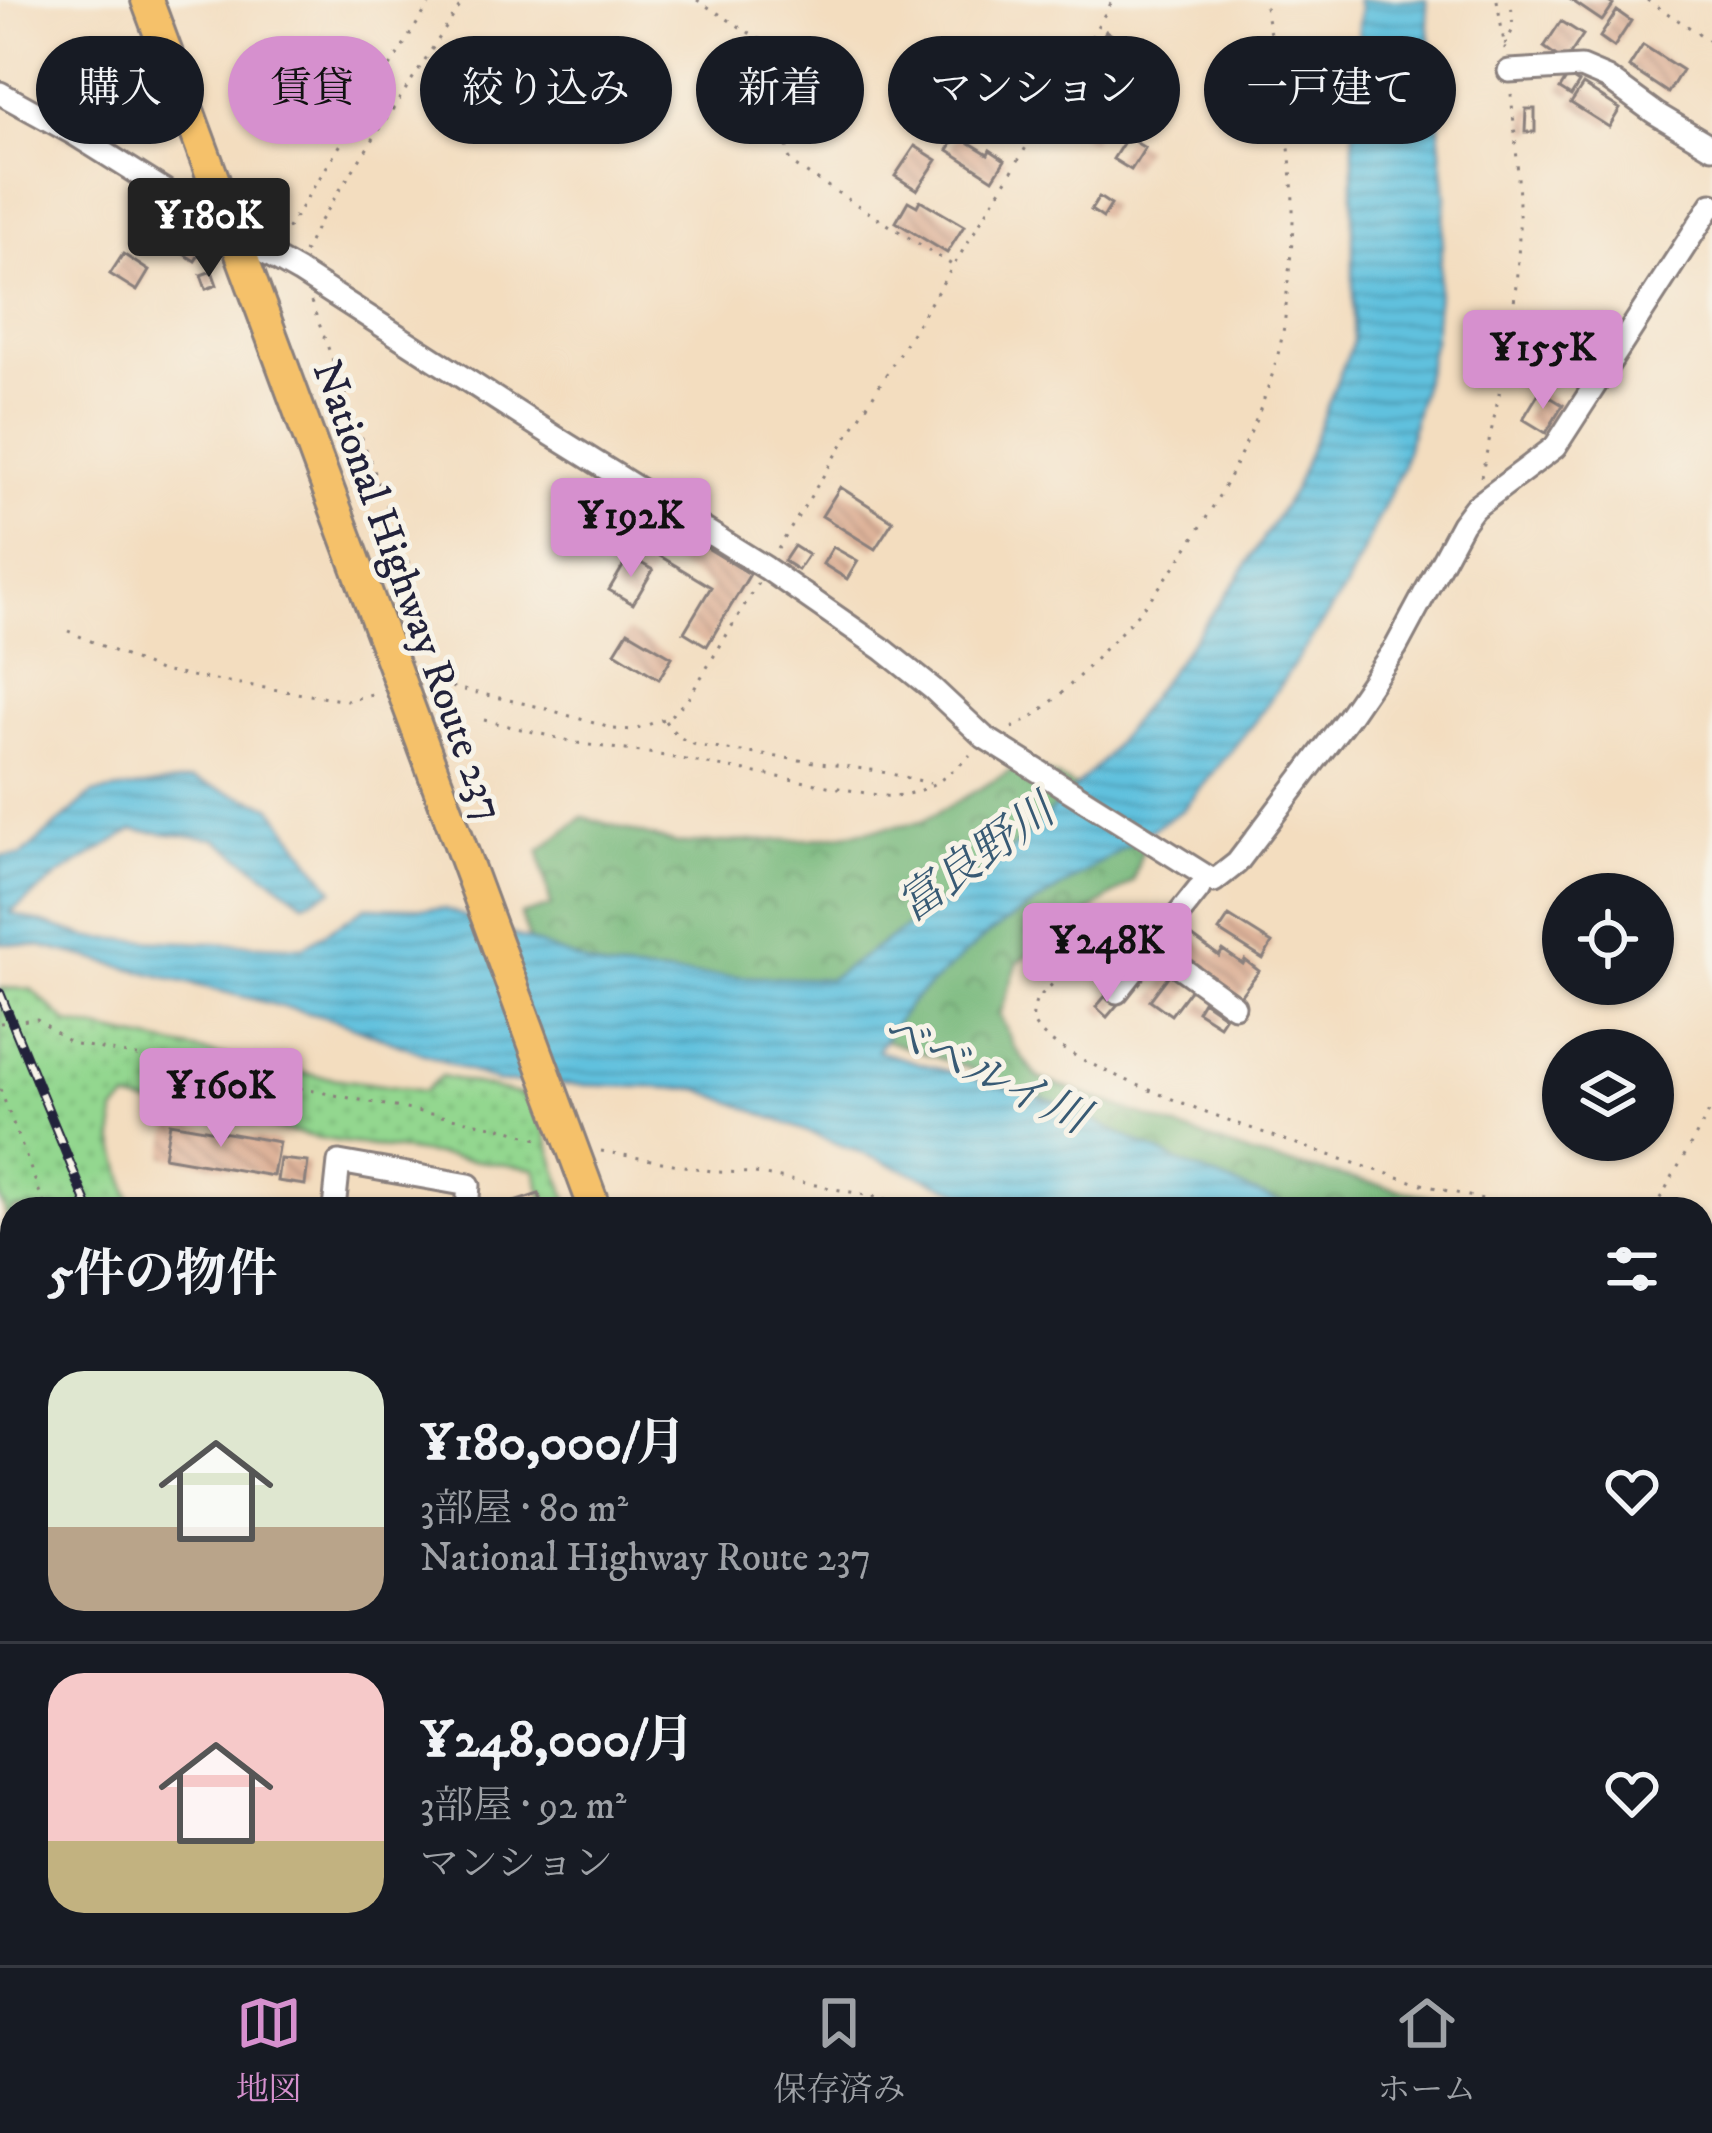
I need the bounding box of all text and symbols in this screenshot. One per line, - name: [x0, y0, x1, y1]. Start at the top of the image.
- chip: 購入: [36, 36, 204, 144]
- chip: 賃貸: [228, 36, 396, 144]
- chip: 絞り込み: [420, 36, 672, 144]
- chip: 新着: [696, 36, 864, 144]
- chip: マンション: [888, 36, 1180, 144]
- chip: 一戸建て: [1204, 36, 1456, 144]
- pin: ¥180K: [125, 178, 293, 280]
- text: ¥180K: [155, 192, 263, 241]
- pin: ¥155K: [1459, 310, 1627, 412]
- text: ¥155K: [1490, 324, 1596, 373]
- street label: National Highway Route 237: [300, 354, 515, 828]
- pin: ¥192K: [547, 478, 715, 580]
- text: ¥192K: [578, 492, 684, 541]
- water label: 富良野川: [887, 781, 1070, 935]
- map controls: [1542, 873, 1674, 1161]
- button: locate: [1542, 873, 1674, 1005]
- pin: ¥248K: [1023, 903, 1191, 1005]
- text: ¥248K: [1050, 917, 1164, 966]
- water label: ベベルイ川: [871, 1002, 1101, 1149]
- button: layers: [1542, 1029, 1674, 1161]
- pin: ¥160K: [137, 1048, 305, 1150]
- text: ¥160K: [166, 1062, 276, 1111]
- icon: filters: [1599, 1236, 1665, 1302]
- text: 5件の物件: [48, 1243, 277, 1307]
- text: ¥180,000/月: [420, 1412, 687, 1476]
- icon: home: [144, 1419, 288, 1563]
- icon: heart: [1599, 1458, 1665, 1524]
- text: 3部屋 · 80 m²: [420, 1485, 628, 1534]
- text: National Highway Route 237: [420, 1534, 871, 1583]
- text: ¥248,000/月: [420, 1709, 695, 1773]
- icon: home: [144, 1721, 288, 1865]
- icon: heart: [1599, 1760, 1665, 1826]
- text: 3部屋 · 92 m²: [420, 1782, 626, 1831]
- text: マンション: [420, 1840, 613, 1889]
- tab: 地図: [236, 1990, 302, 2111]
- tab: 保存済み: [773, 1990, 905, 2111]
- tab: ホーム: [1377, 1990, 1476, 2111]

